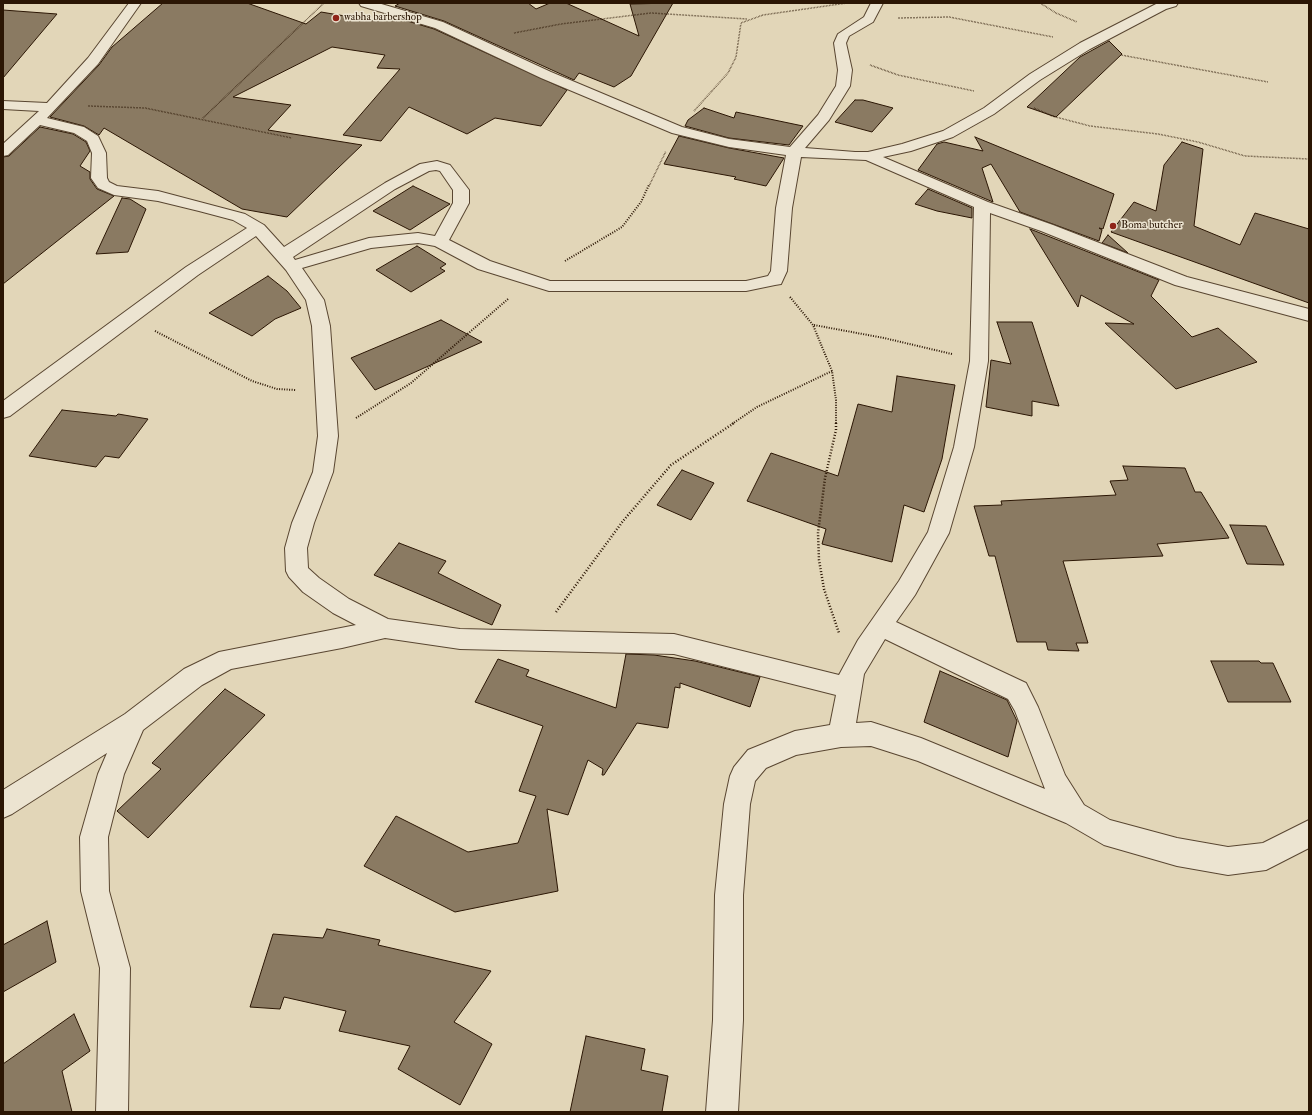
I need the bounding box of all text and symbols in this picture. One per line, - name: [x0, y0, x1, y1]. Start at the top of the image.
- place label: wabha barbershop: [344, 11, 422, 25]
- marker: wabha barbershop: [331, 13, 341, 23]
- place label: Boma butcher: [1121, 219, 1182, 233]
- marker: Boma butcher: [1108, 221, 1118, 231]

